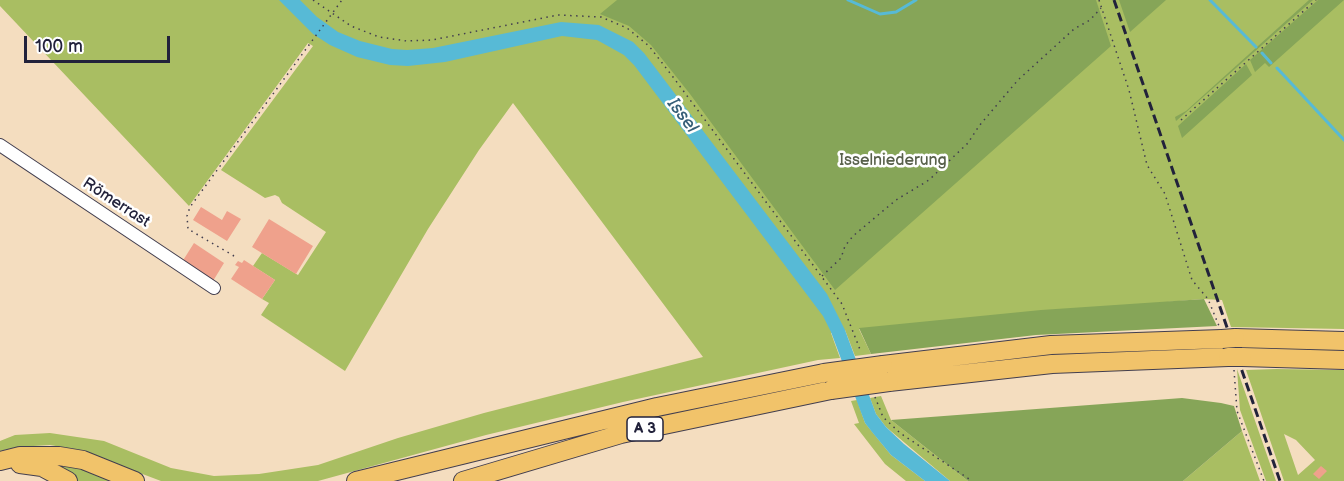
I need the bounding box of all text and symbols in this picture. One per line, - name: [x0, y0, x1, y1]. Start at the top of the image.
- scale bar: [27, 24, 172, 62]
- text: 100 m: [35, 36, 83, 57]
- water label: Issel: [662, 94, 702, 138]
- park label: Isselniederung: [839, 151, 947, 171]
- street label: Römerrast: [79, 174, 153, 232]
- road number: A 3: [627, 417, 663, 441]

